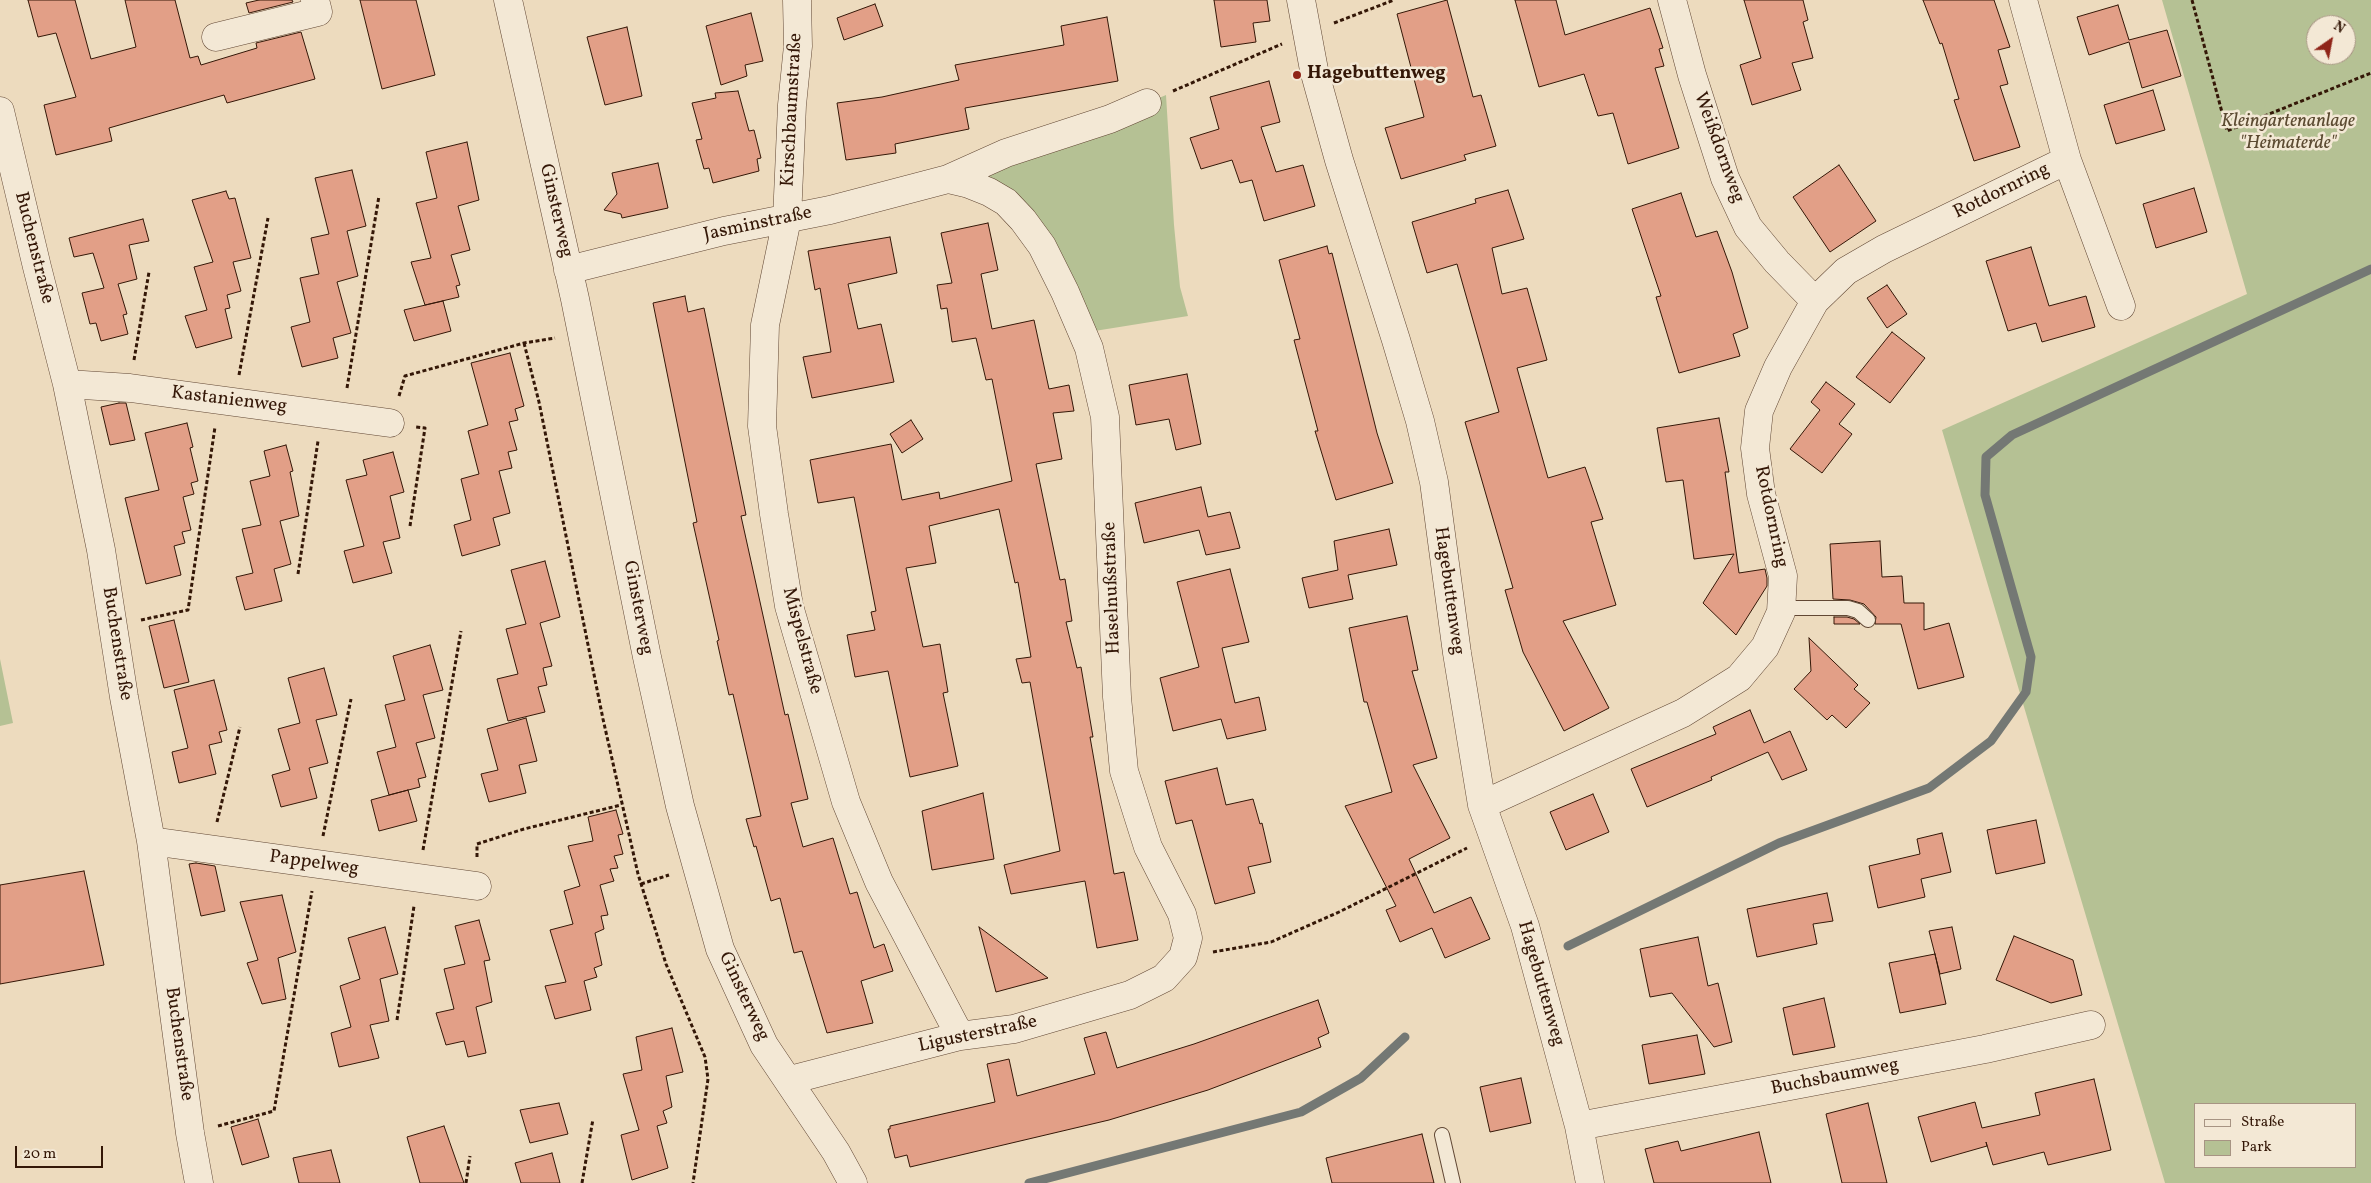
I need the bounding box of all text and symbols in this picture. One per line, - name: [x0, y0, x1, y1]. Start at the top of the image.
- north arrow: [2306, 15, 2356, 65]
- text: N: [2329, 17, 2348, 39]
- street label: Kirschbaumstraße: [778, 33, 808, 187]
- place label: Hagebuttenweg: [1307, 64, 1446, 86]
- marker: Hagebuttenweg: [1291, 69, 1303, 81]
- street label: Weißdornweg: [1687, 89, 1749, 207]
- park label: Kleingartenanlage "Heimaterde": [2221, 112, 2355, 156]
- street label: Rotdornring: [1950, 159, 2054, 225]
- street label: Ginsterweg: [533, 162, 577, 260]
- street label: Buchenstraße: [8, 190, 58, 306]
- street label: Jasminstraße: [702, 202, 814, 248]
- street label: Kastanienweg: [170, 383, 288, 419]
- street label: Rotdornring: [1748, 464, 1792, 570]
- street label: Haselnußstraße: [1099, 521, 1127, 655]
- street label: Hagebuttenweg: [1428, 525, 1468, 657]
- street label: Ginsterweg: [617, 559, 657, 657]
- street label: Mispelstraße: [776, 585, 826, 697]
- street label: Buchenstraße: [96, 586, 136, 702]
- street label: Pappelweg: [268, 846, 360, 882]
- street label: Hagebuttenweg: [1511, 919, 1569, 1049]
- street label: Ginsterweg: [712, 949, 774, 1045]
- street label: Buchenstraße: [159, 986, 197, 1102]
- street label: Ligusterstraße: [916, 1011, 1040, 1059]
- street label: Buchsbaumweg: [1769, 1054, 1901, 1102]
- legend: [2194, 1103, 2356, 1168]
- text: Straße: [2241, 1112, 2284, 1133]
- scale bar: [18, 1136, 105, 1168]
- text: Park: [2241, 1137, 2272, 1158]
- text: 20 m: [23, 1144, 56, 1165]

